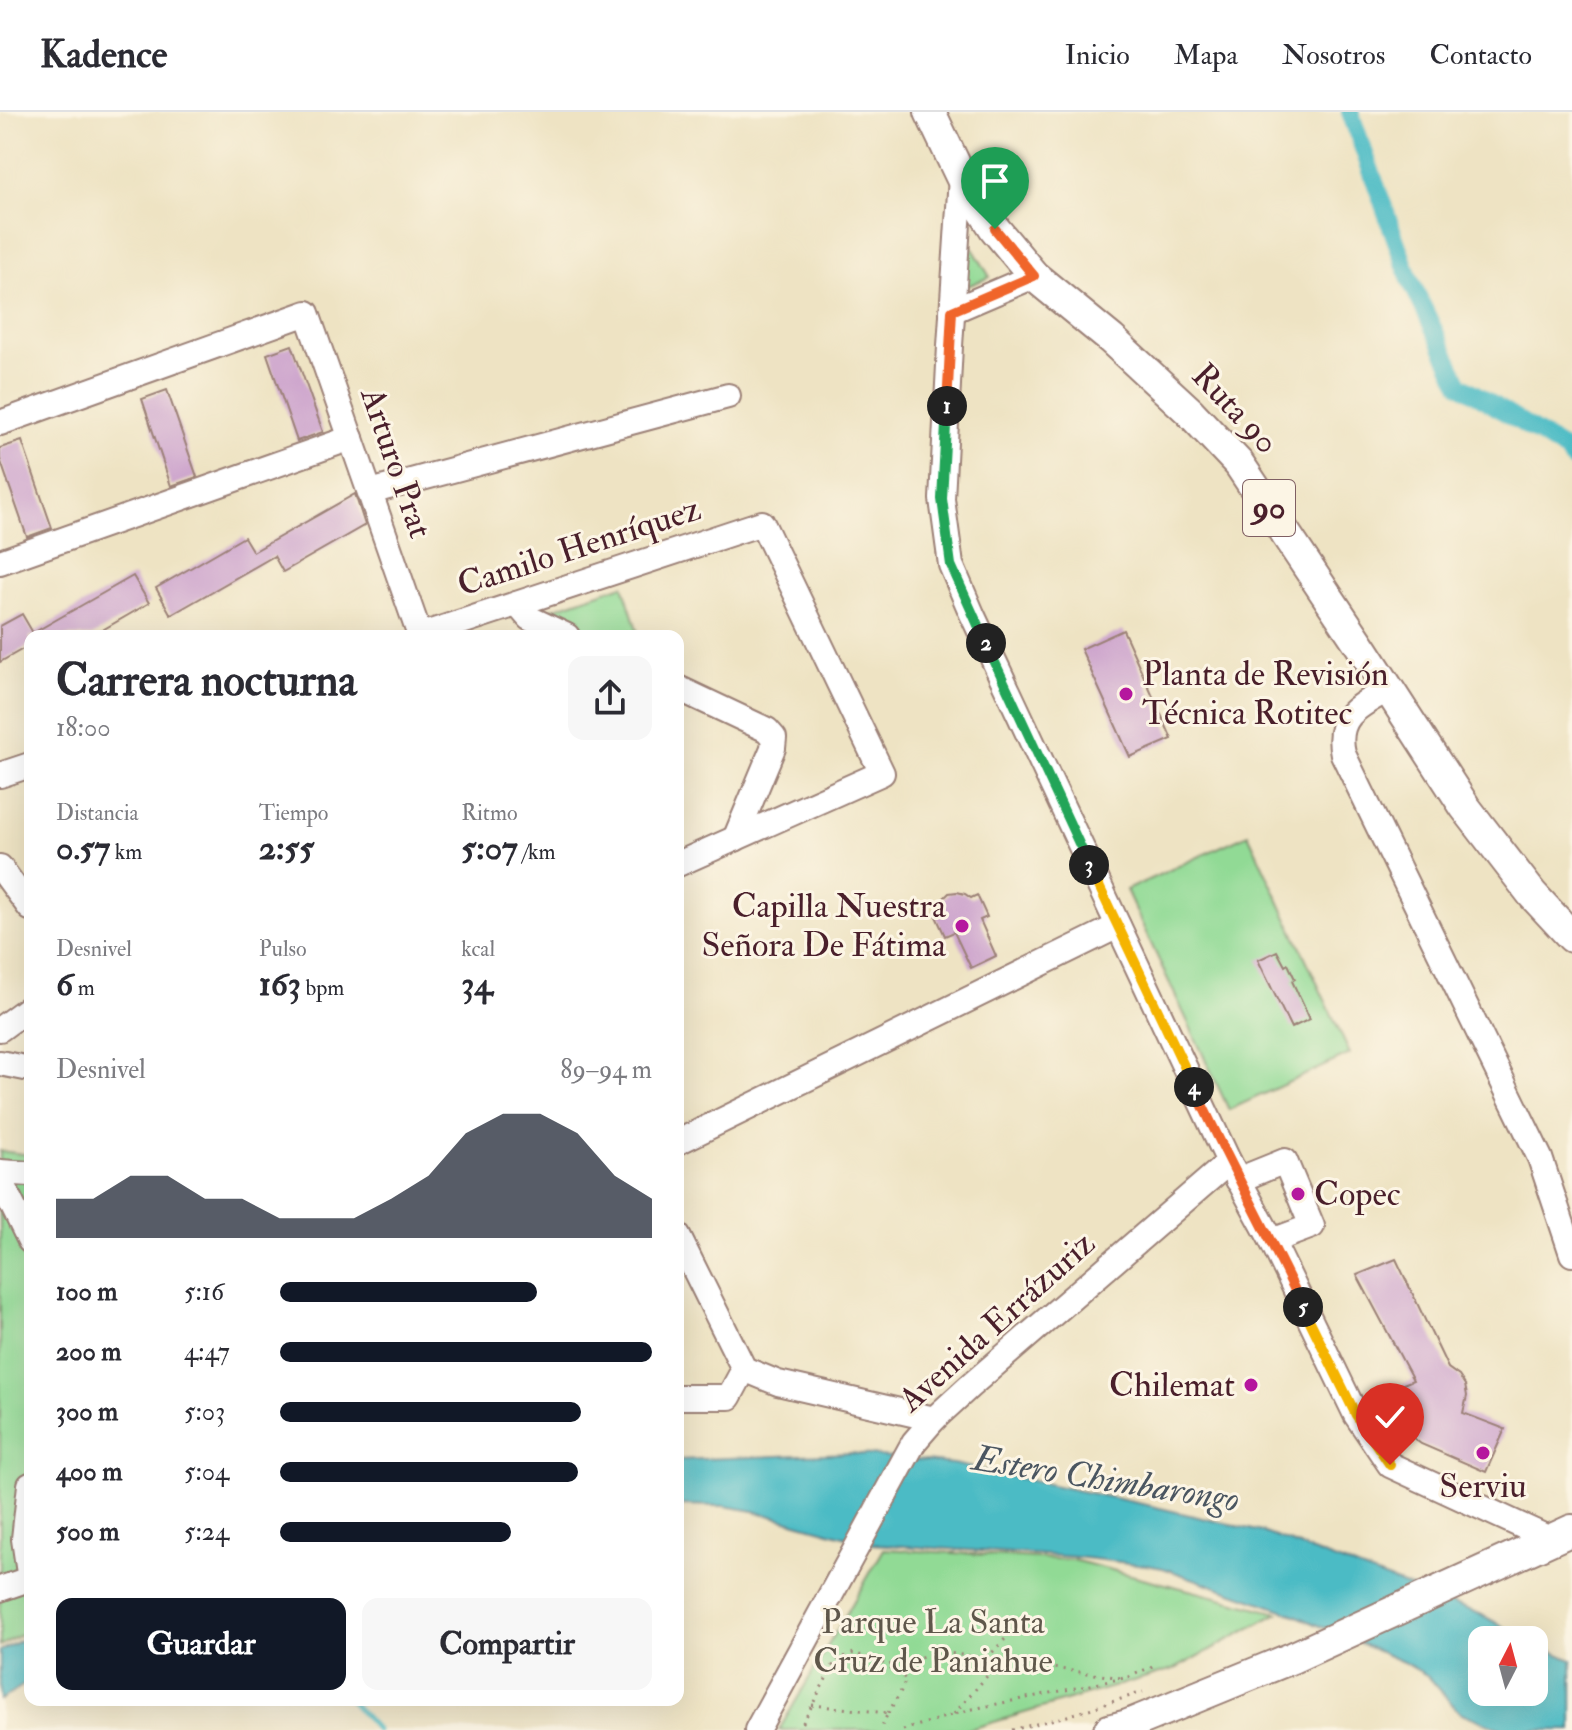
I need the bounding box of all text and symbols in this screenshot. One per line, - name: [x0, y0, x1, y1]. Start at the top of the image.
- text: Kadence: [40, 31, 167, 79]
- text: Inicio: [1065, 38, 1130, 73]
- text: Mapa: [1174, 38, 1238, 73]
- text: Nosotros: [1282, 38, 1385, 73]
- text: Contacto: [1429, 38, 1532, 73]
- pin: [961, 147, 1029, 229]
- icon: arrive: [973, 159, 1017, 203]
- street label: Ruta 90: [1182, 355, 1288, 463]
- street label: Arturo Prat: [350, 381, 442, 544]
- pin: 1: [927, 386, 967, 426]
- text: 1: [943, 392, 951, 420]
- road number: 90: [1243, 480, 1295, 536]
- street label: Camilo Henríquez: [452, 487, 706, 607]
- pin: 2: [966, 623, 1006, 663]
- text: 2: [980, 629, 992, 657]
- place label: Planta de Revisión Técnica Rotitec: [1142, 653, 1389, 735]
- text: Carrera nocturna: [56, 654, 357, 709]
- button: share: [568, 656, 652, 740]
- marker: Planta de Revisión Técnica Rotitec: [1117, 685, 1135, 703]
- text: 18:00: [56, 712, 111, 744]
- text: Distancia: [56, 799, 139, 827]
- text: Tiempo: [259, 799, 328, 827]
- text: Ritmo: [461, 799, 518, 827]
- text: 0.57: [56, 827, 110, 870]
- text: 2:55: [259, 827, 314, 870]
- text: 5:07: [461, 827, 518, 870]
- text: km: [110, 838, 142, 866]
- text: /km: [518, 838, 556, 866]
- pin: 3: [1069, 845, 1109, 885]
- text: 3: [1085, 851, 1093, 879]
- place label: Capilla Nuestra Señora De Fátima: [701, 885, 947, 967]
- marker: Capilla Nuestra Señora De Fátima: [953, 917, 971, 935]
- text: Desnivel: [56, 935, 132, 963]
- text: Pulso: [259, 935, 307, 963]
- text: kcal: [461, 935, 495, 963]
- text: 6: [56, 963, 73, 1006]
- text: 163: [259, 963, 301, 1006]
- text: 34: [461, 963, 493, 1006]
- text: m: [73, 974, 95, 1002]
- text: bpm: [301, 974, 344, 1002]
- text: Desnivel: [56, 1054, 146, 1086]
- text: 89–94 m: [560, 1054, 652, 1086]
- pin: 4: [1174, 1067, 1214, 1107]
- text: 4: [1188, 1073, 1200, 1101]
- place label: Copec: [1314, 1173, 1401, 1216]
- marker: Copec: [1289, 1185, 1307, 1203]
- street label: Avenida Errázuriz: [889, 1223, 1104, 1422]
- text: 100 m: [56, 1276, 117, 1308]
- text: 5:16: [184, 1276, 224, 1308]
- pin: 5: [1283, 1287, 1323, 1327]
- text: 5: [1298, 1293, 1308, 1321]
- text: 200 m: [56, 1336, 121, 1368]
- text: 4:47: [184, 1336, 230, 1368]
- place label: Chilemat: [1109, 1364, 1235, 1407]
- marker: Chilemat: [1242, 1376, 1260, 1394]
- pin: [1356, 1383, 1424, 1465]
- icon: check: [1368, 1395, 1412, 1439]
- text: 300 m: [56, 1396, 118, 1428]
- text: 5:03: [184, 1396, 225, 1428]
- water label: Estero Chimbarongo: [968, 1435, 1242, 1522]
- marker: Serviu: [1474, 1444, 1492, 1462]
- text: 400 m: [56, 1456, 122, 1488]
- text: 5:04: [184, 1456, 229, 1488]
- place label: Serviu: [1439, 1465, 1527, 1508]
- text: 500 m: [56, 1516, 120, 1548]
- text: 5:24: [184, 1516, 229, 1548]
- button: Guardar: [56, 1598, 346, 1690]
- button: Compartir: [362, 1598, 652, 1690]
- park label: Parque La Santa Cruz de Paniahue: [813, 1601, 1053, 1683]
- north arrow: [1468, 1626, 1548, 1706]
- map controls: [1468, 1626, 1548, 1706]

